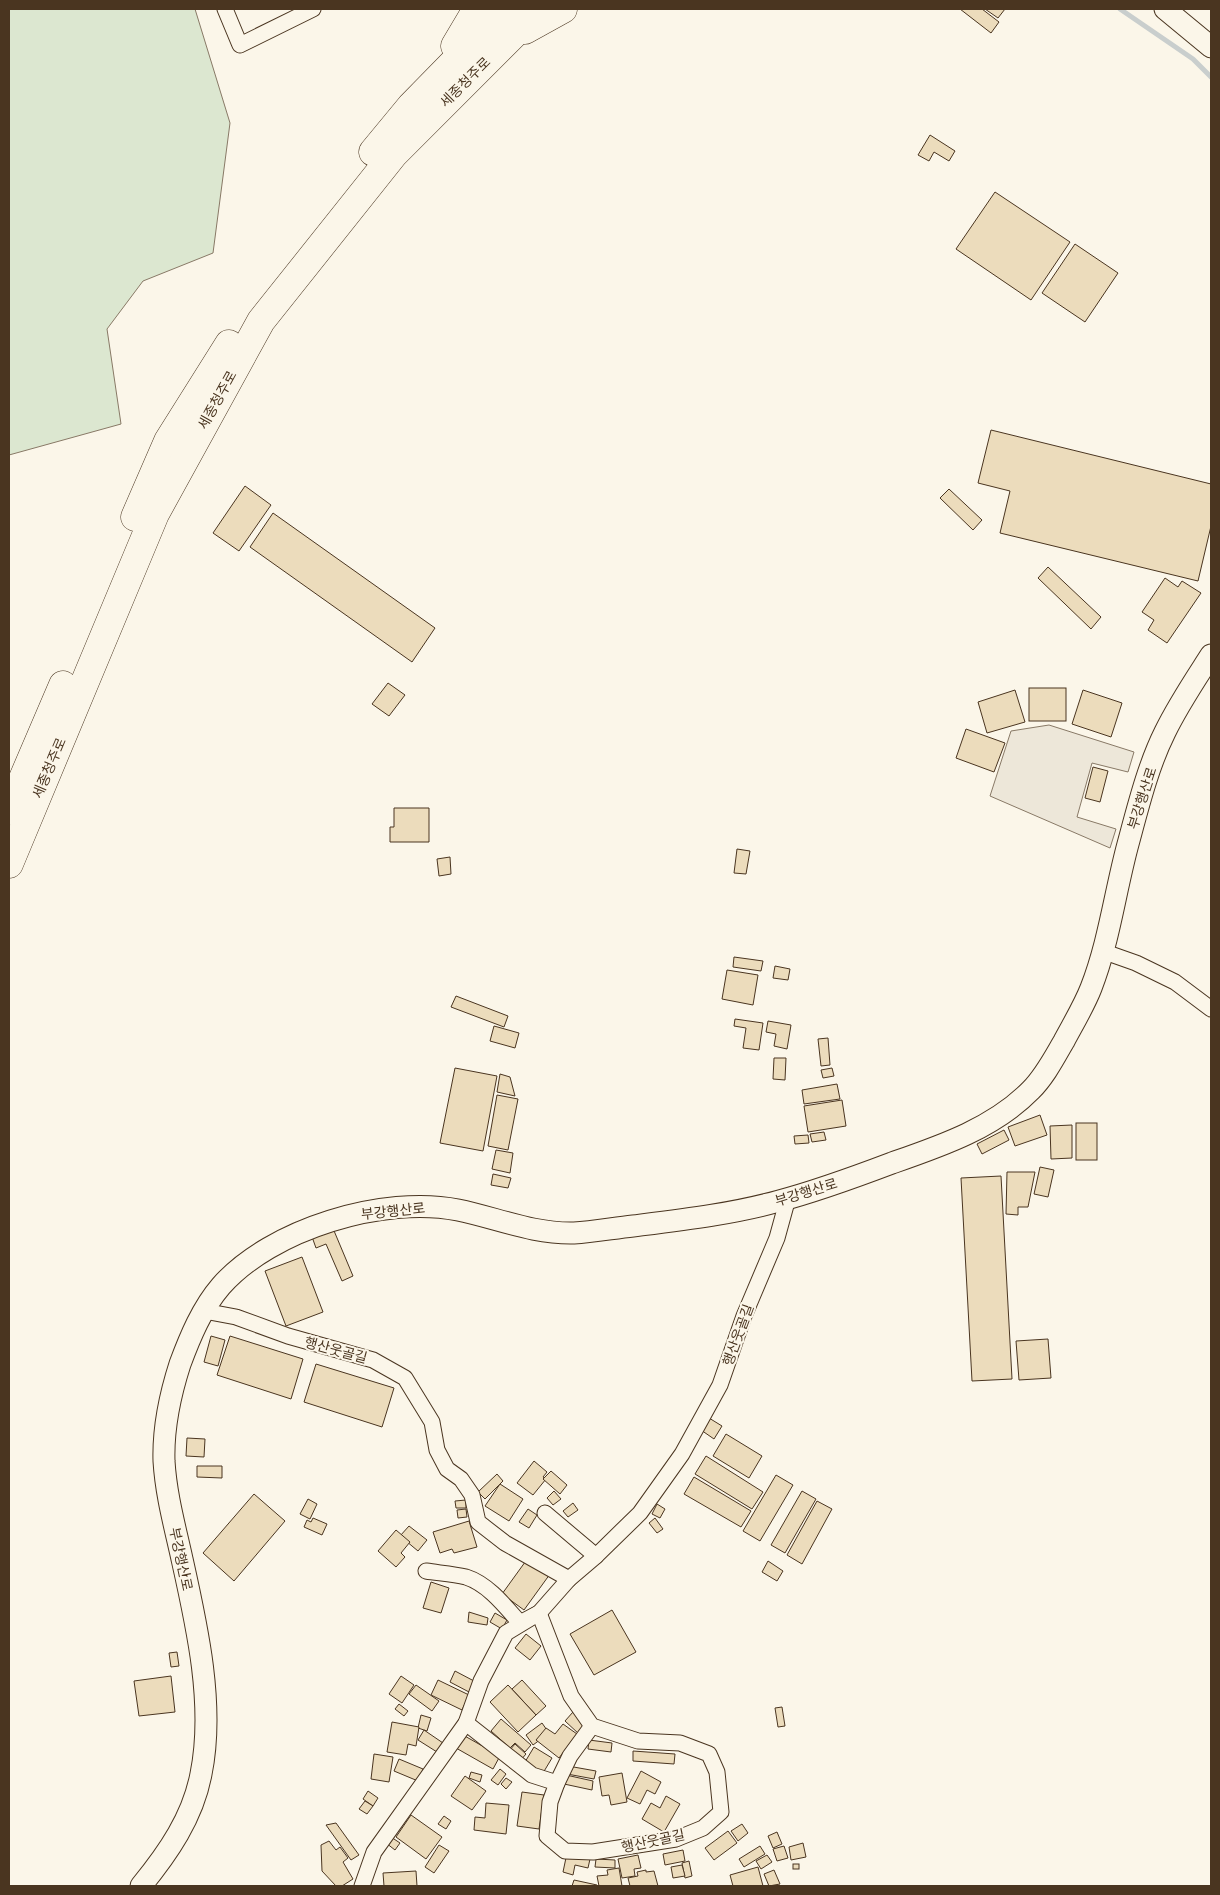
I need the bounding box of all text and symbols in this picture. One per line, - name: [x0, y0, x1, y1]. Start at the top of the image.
- street label: 세종청주로: [436, 53, 494, 111]
- street label: 세종청주로: [194, 367, 241, 433]
- street label: 세종청주로: [28, 735, 70, 801]
- street label: 부강행산로: [1123, 764, 1161, 831]
- street label: 부강행산로: [773, 1174, 840, 1210]
- street label: 부강행산로: [360, 1199, 426, 1223]
- street label: 행산웃골길: [719, 1302, 757, 1368]
- street label: 행산웃골길: [303, 1333, 369, 1367]
- street label: 부강행산로: [166, 1526, 197, 1592]
- street label: 행산웃골길: [620, 1826, 686, 1856]

